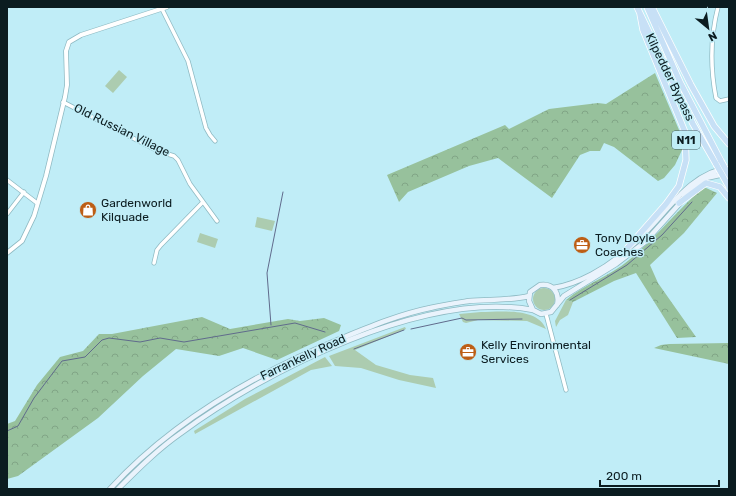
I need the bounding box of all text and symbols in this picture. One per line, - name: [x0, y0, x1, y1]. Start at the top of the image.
- north arrow: [688, 8, 728, 48]
- text: N: [706, 29, 719, 44]
- street label: Kilpedder Bypass: [643, 31, 697, 123]
- street label: Old Russian Village: [72, 101, 172, 159]
- road number: N11: [672, 131, 700, 149]
- place label: Gardenworld Kilquade: [101, 196, 172, 224]
- shop icon: Gardenworld Kilquade: [78, 200, 98, 220]
- place label: Tony Doyle Coaches: [595, 231, 655, 259]
- office icon: Tony Doyle Coaches: [572, 235, 592, 255]
- street label: Farrankelly Road: [258, 331, 348, 383]
- place label: Kelly Environmental Services: [481, 338, 591, 366]
- office icon: Kelly Environmental Services: [458, 342, 478, 362]
- scale bar: [600, 462, 719, 488]
- text: 200 m: [606, 469, 642, 483]

